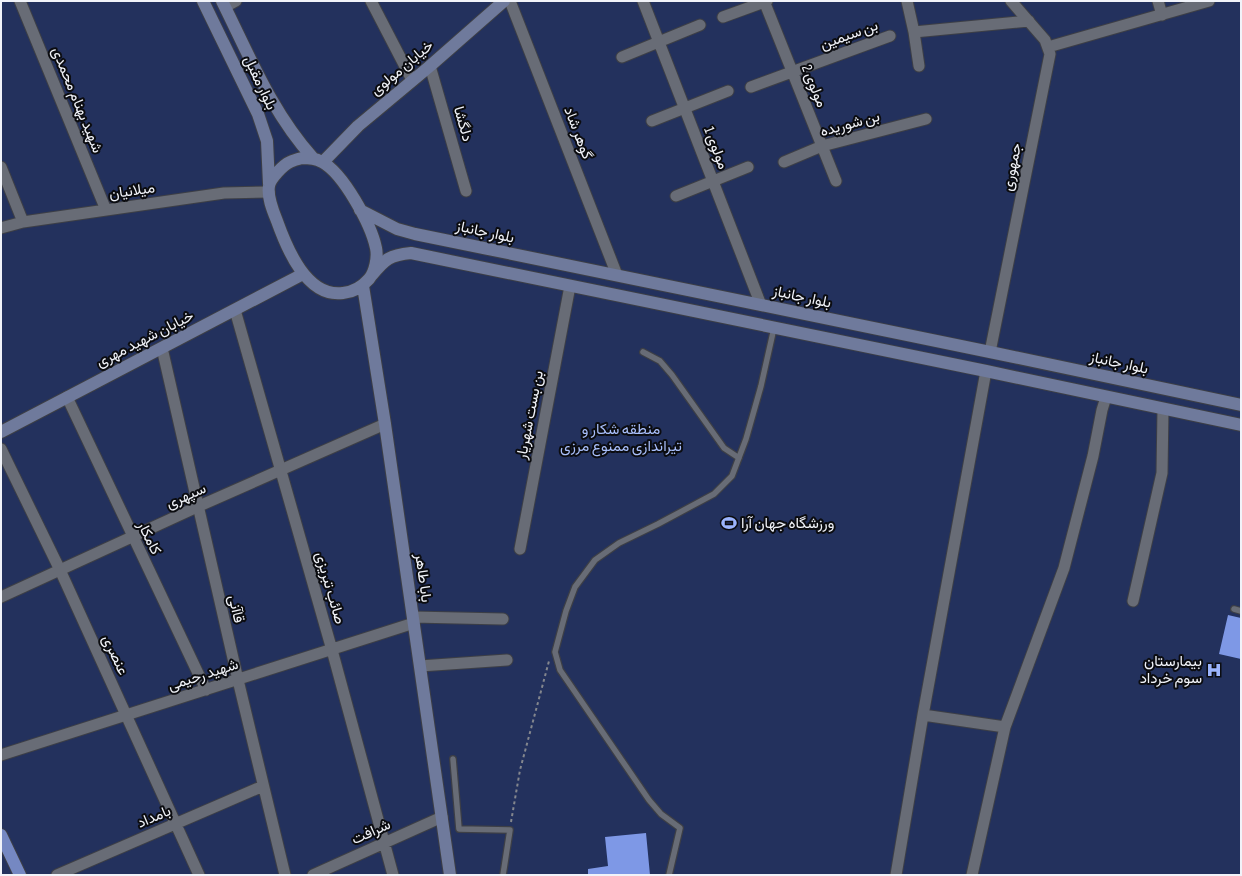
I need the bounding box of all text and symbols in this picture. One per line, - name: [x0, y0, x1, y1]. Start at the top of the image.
- street label: بن سیمین: [817, 16, 881, 54]
- street label: خیابان مولوی: [367, 36, 437, 100]
- street label: شهید بهنام محمدی: [47, 44, 107, 156]
- street label: بلوار مقبل: [239, 53, 281, 113]
- street label: مولوی 2: [797, 62, 831, 110]
- street label: دلگشا: [449, 104, 477, 144]
- street label: گوهر شاد: [559, 104, 597, 162]
- street label: بن شوریده: [818, 107, 882, 141]
- street label: مولوی 1: [699, 124, 733, 172]
- street label: جمهوری: [998, 141, 1026, 193]
- street label: میلانیان: [108, 178, 156, 204]
- street label: بلوار جانباز: [453, 216, 516, 247]
- street label: بلوار جانباز: [770, 281, 833, 312]
- street label: خیابان شهید مهری: [93, 306, 197, 372]
- street label: بلوار جانباز: [1087, 347, 1150, 378]
- street label: بن بست شهریار: [512, 369, 548, 462]
- park label: منطقه شکار و تیراندازی ممنوع مرزی: [560, 420, 682, 457]
- street label: سپهری: [163, 479, 209, 513]
- sports icon: ورزشگاه جهان آرا: [720, 514, 738, 532]
- place label: ورزشگاه جهان آرا: [741, 514, 834, 533]
- street label: کامکار: [132, 517, 165, 558]
- street label: صائب تبریزی: [311, 550, 349, 626]
- street label: بابا طاهر: [410, 551, 436, 604]
- street label: قاآنی: [224, 593, 248, 625]
- street label: عنصری: [97, 632, 133, 678]
- place label: بیمارستان سوم خرداد: [1140, 652, 1202, 688]
- street label: شهید رحیمی: [165, 655, 241, 695]
- hospital icon: بیمارستان سوم خرداد: [1205, 661, 1223, 679]
- street label: بامداد: [134, 801, 174, 833]
- street label: شرافت: [348, 815, 394, 849]

